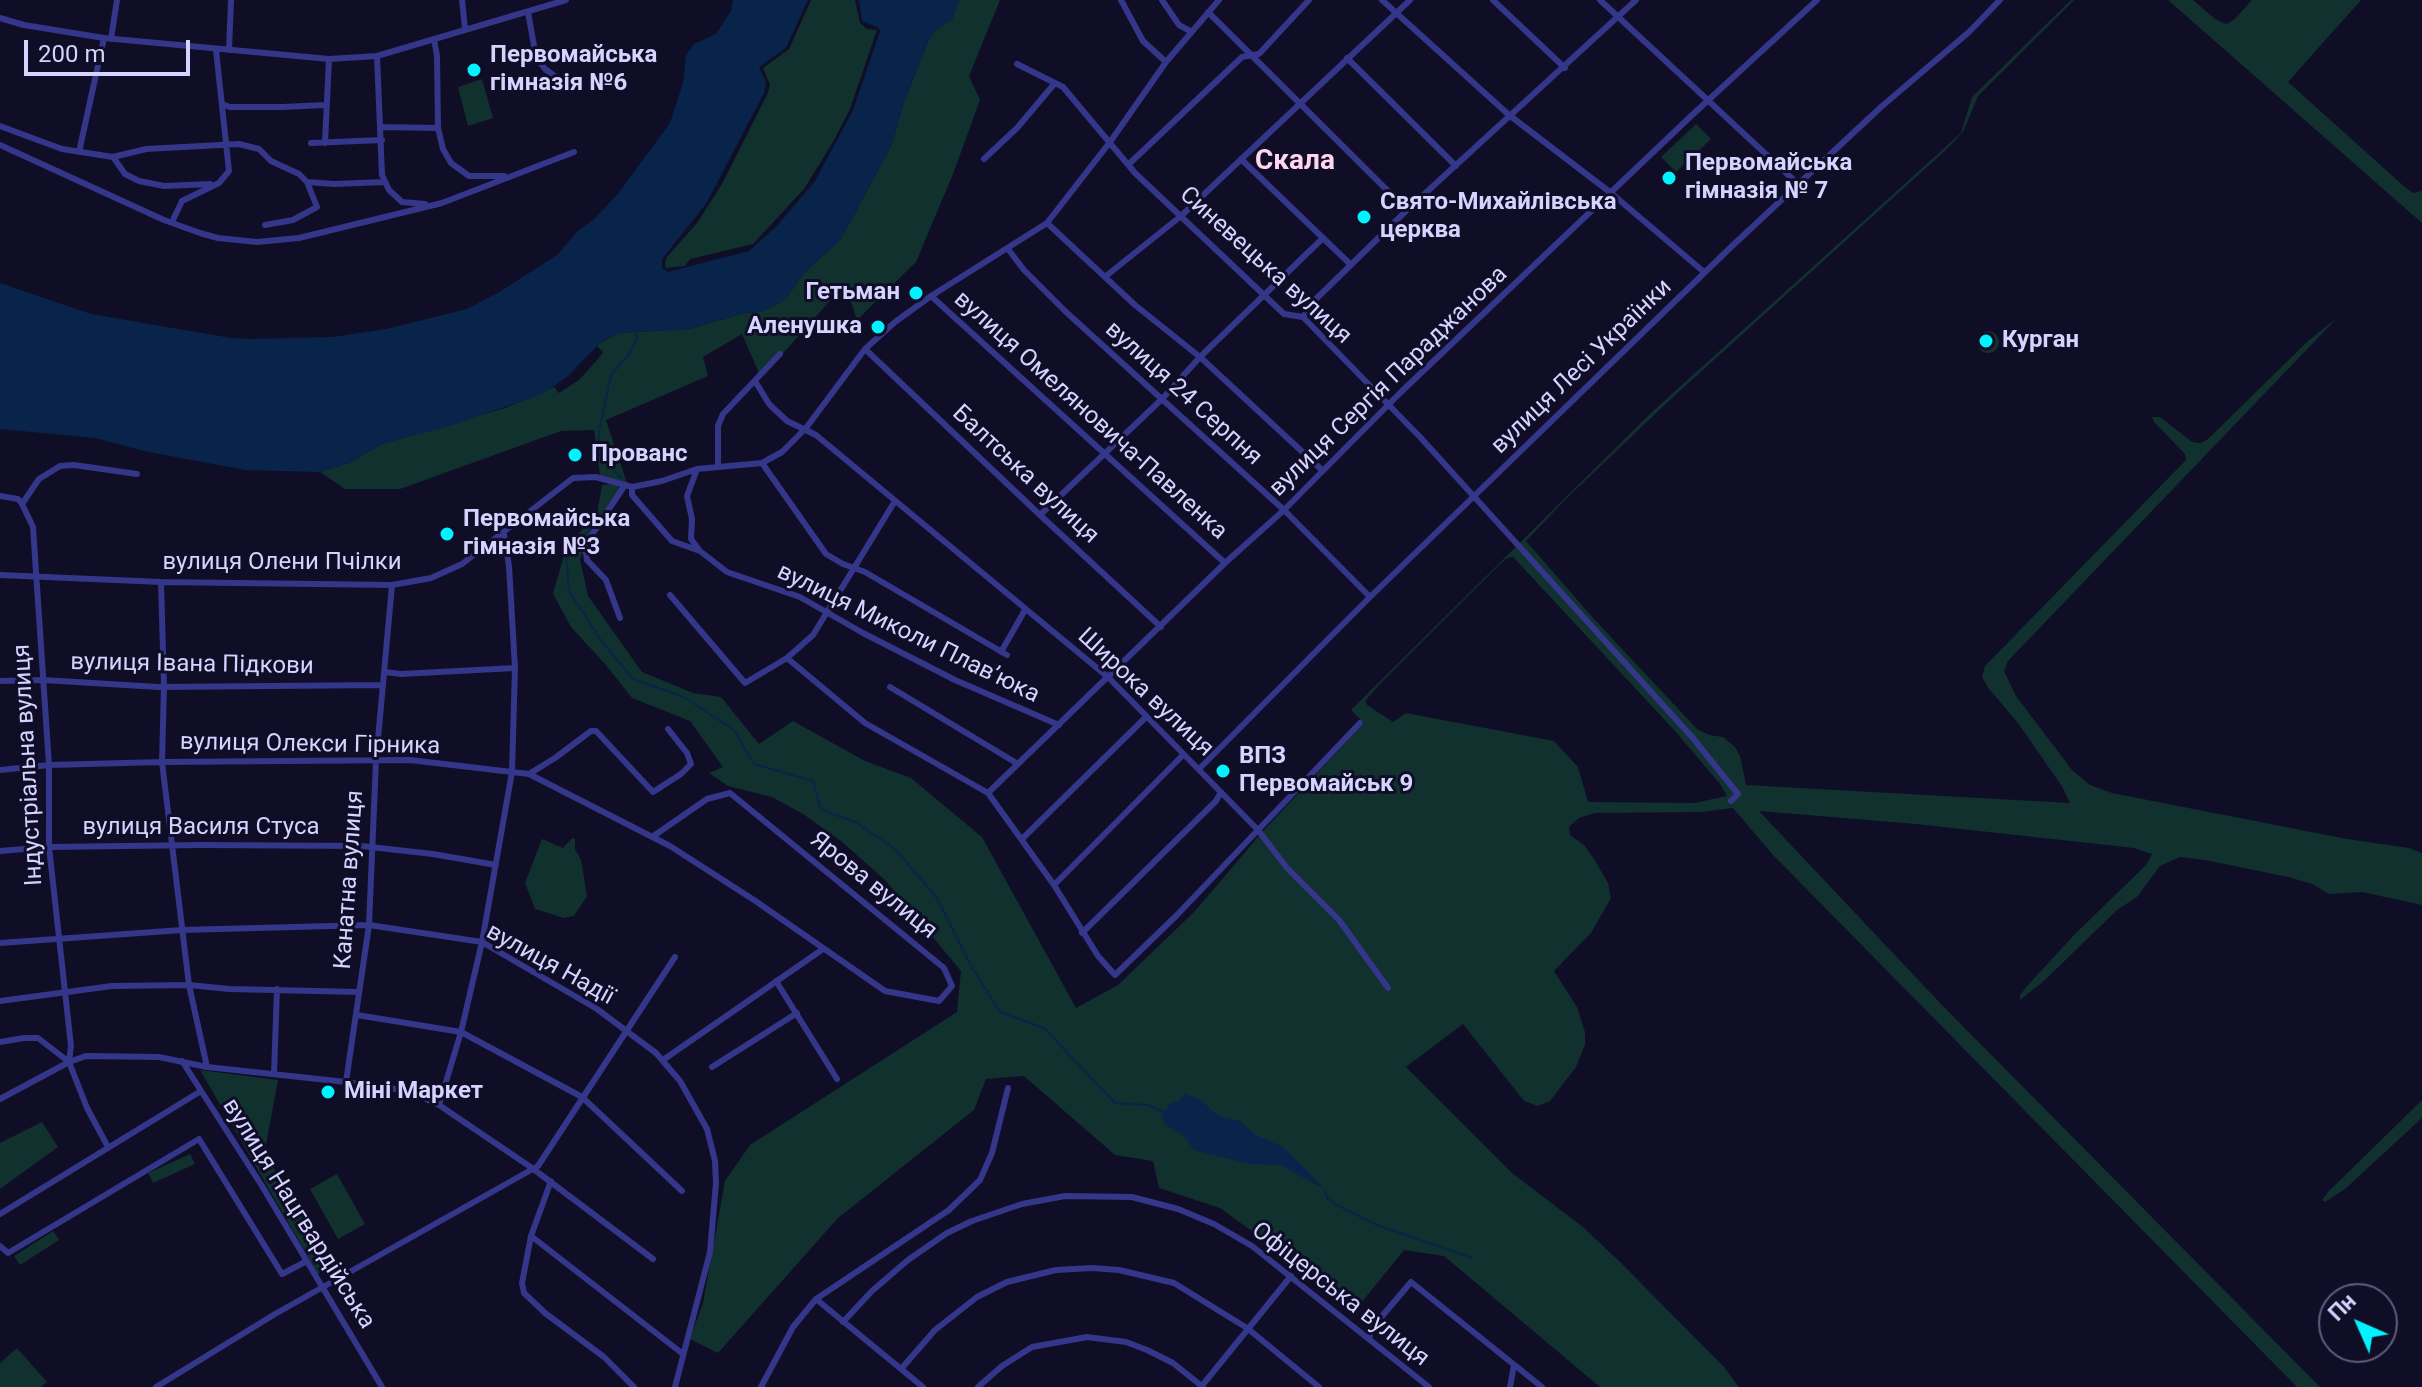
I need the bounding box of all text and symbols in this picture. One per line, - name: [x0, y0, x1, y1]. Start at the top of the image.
- scale bar: [28, 24, 194, 74]
- text: 200 m: [38, 40, 105, 68]
- place label: Первомайська гімназія №6: [490, 42, 657, 98]
- marker: Первомайська гімназія №6: [465, 61, 483, 79]
- district label: Скала: [1255, 145, 1335, 179]
- place label: Первомайська гімназія № 7: [1685, 150, 1852, 206]
- marker: Первомайська гімназія № 7: [1660, 169, 1678, 187]
- street label: Синевецька вулиця: [1173, 181, 1357, 351]
- place label: Свято-Михайлівська церква: [1380, 189, 1617, 245]
- marker: Свято-Михайлівська церква: [1355, 208, 1373, 226]
- street label: вулиця Сергія Параджанова: [1264, 261, 1514, 503]
- street label: вулиця Лесі Українки: [1486, 273, 1678, 461]
- place label: Гетьман: [806, 279, 900, 307]
- marker: Гетьман: [907, 284, 925, 302]
- street label: вулиця Омеляновича-Павленка: [947, 286, 1233, 546]
- place label: Аленушка: [747, 313, 862, 341]
- street label: вулиця 24 Серпня: [1099, 316, 1267, 472]
- marker: Аленушка: [869, 318, 887, 336]
- place label: Курган: [2002, 327, 2079, 355]
- marker: Курган: [1977, 332, 1995, 350]
- street label: Балтська вулиця: [946, 400, 1104, 550]
- place label: Прованс: [591, 441, 688, 469]
- marker: Прованс: [566, 446, 584, 464]
- place label: Первомайська гімназія №3: [463, 506, 630, 562]
- marker: Первомайська гімназія №3: [438, 525, 456, 543]
- street label: вулиця Олени Пчілки: [162, 549, 402, 577]
- street label: вулиця Миколи Плавʼюка: [772, 558, 1044, 710]
- street label: Широка вулиця: [1071, 623, 1219, 763]
- street label: Індустріальна вулиця: [8, 643, 50, 887]
- street label: вулиця Івана Підкови: [70, 648, 314, 682]
- street label: вулиця Олекси Гірника: [180, 728, 440, 762]
- place label: ВПЗ Первомайськ 9: [1239, 743, 1413, 799]
- marker: ВПЗ Первомайськ 9: [1214, 762, 1232, 780]
- street label: Канатна вулиця: [329, 790, 371, 970]
- street label: вулиця Василя Стуса: [82, 814, 320, 842]
- street label: Ярова вулиця: [804, 826, 942, 946]
- street label: вулиця Надії: [481, 918, 619, 1012]
- place label: Міні Маркет: [344, 1078, 483, 1106]
- marker: Міні Маркет: [319, 1083, 337, 1101]
- street label: вулиця Нацгвардійська: [215, 1094, 381, 1334]
- street label: Офіцерська вулиця: [1245, 1217, 1435, 1373]
- north arrow: [2318, 1283, 2398, 1363]
- text: Пн: [2323, 1288, 2361, 1326]

